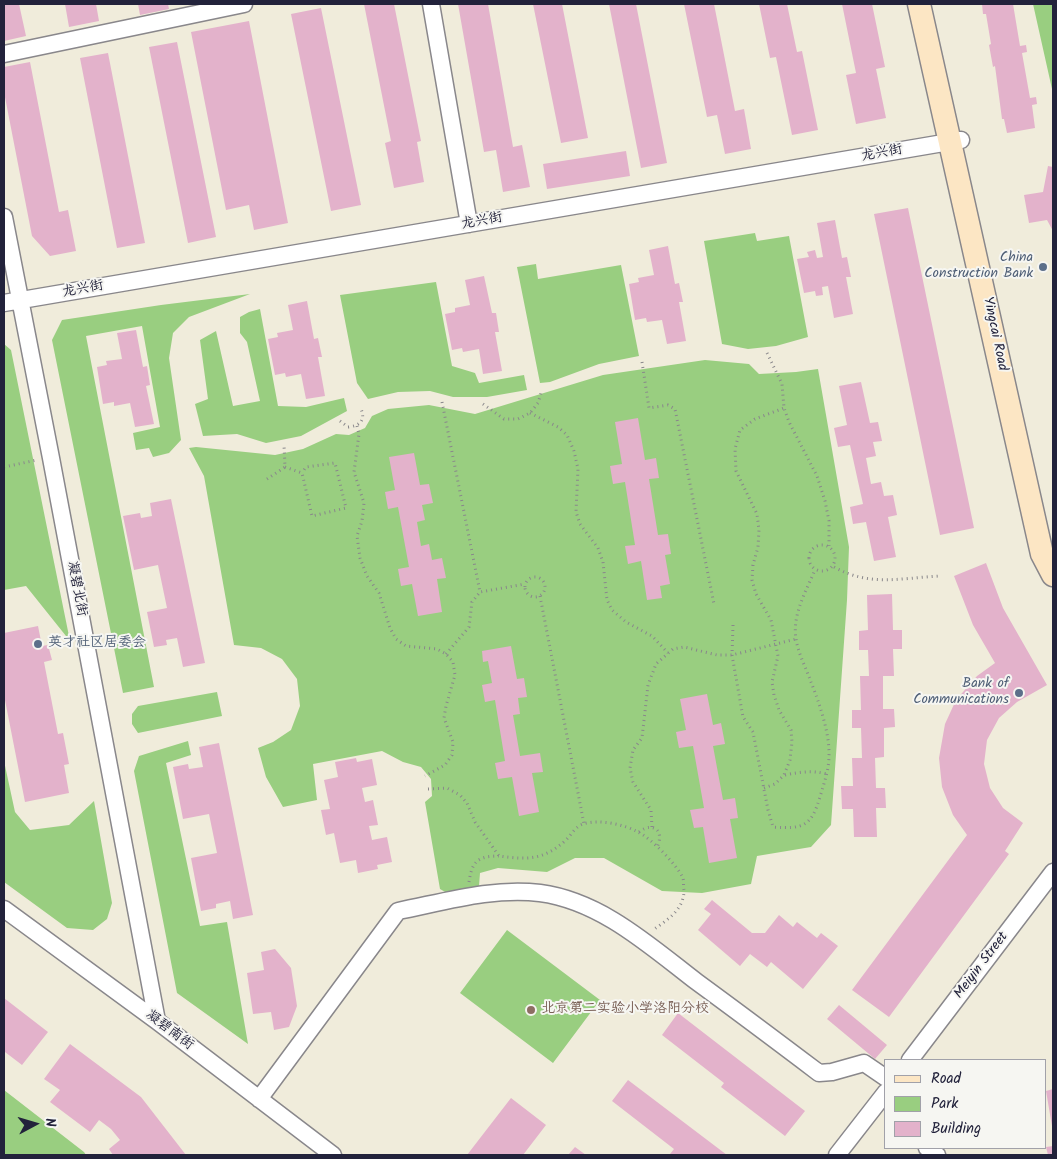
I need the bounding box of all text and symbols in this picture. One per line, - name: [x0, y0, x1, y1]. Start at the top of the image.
- street label: 龙兴街: [860, 142, 904, 166]
- street label: 龙兴街: [460, 210, 504, 234]
- place label: China Construction Bank: [924, 251, 1033, 284]
- marker: China Construction Bank: [1037, 261, 1049, 273]
- street label: 龙兴街: [61, 278, 105, 302]
- street label: Yingcai Road: [978, 295, 1010, 373]
- street label: 凝碧北街: [62, 560, 90, 618]
- place label: 英才社区居委会: [48, 636, 146, 652]
- marker: 英才社区居委会: [32, 638, 44, 650]
- place label: Bank of Communications: [913, 677, 1009, 710]
- marker: Bank of Communications: [1013, 687, 1025, 699]
- street label: Meiyin Street: [951, 929, 1013, 1003]
- place label: 北京第二实验小学洛阳分校: [541, 1002, 709, 1018]
- marker: 北京第二实验小学洛阳分校: [525, 1004, 537, 1016]
- street label: 凝碧南街: [142, 1007, 196, 1055]
- legend: [884, 1059, 1047, 1149]
- text: Road: [931, 1067, 961, 1091]
- text: Park: [931, 1092, 958, 1116]
- north arrow: [10, 1099, 60, 1149]
- text: N: [39, 1117, 61, 1128]
- text: Building: [931, 1117, 981, 1141]

